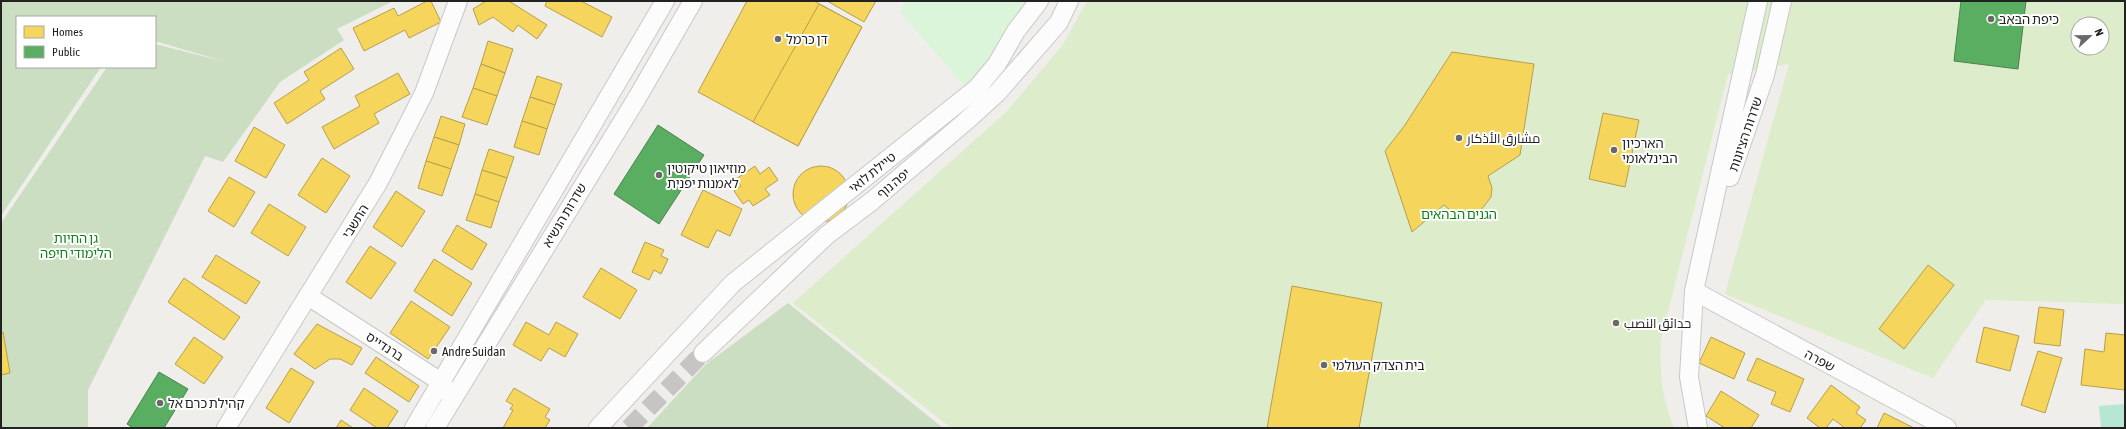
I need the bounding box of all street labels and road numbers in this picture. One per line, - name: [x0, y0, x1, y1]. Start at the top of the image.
- street label: שדרות הציונות: [1726, 95, 1765, 174]
- street label: טיילת לואי: [846, 149, 899, 196]
- street label: יפה נוף: [874, 165, 913, 201]
- street label: שדרות הנשיא: [539, 180, 589, 250]
- street label: התשבי: [339, 201, 372, 241]
- street label: ברנדייס: [363, 329, 406, 364]
- street label: שפרה: [1802, 346, 1837, 375]

